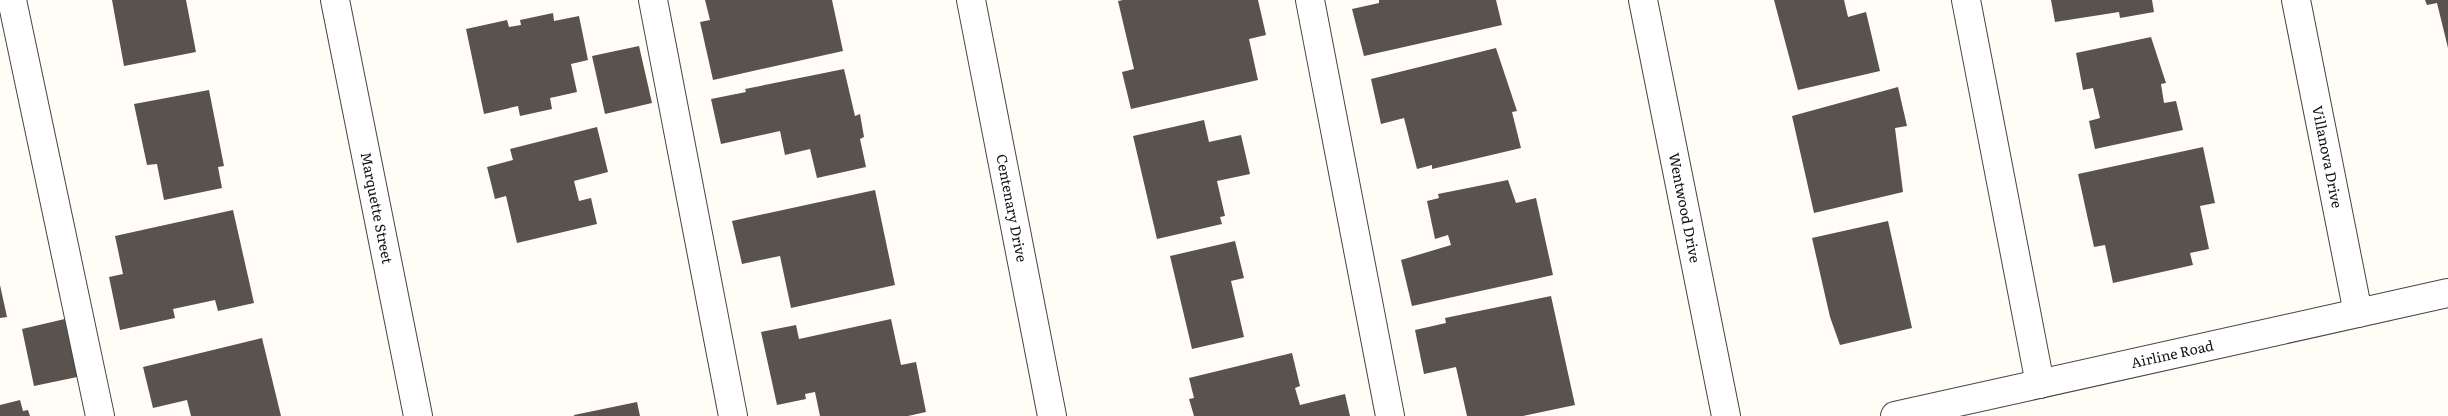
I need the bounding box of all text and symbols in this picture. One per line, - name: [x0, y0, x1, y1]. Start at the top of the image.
- street label: Villanova Drive: [2308, 104, 2348, 210]
- street label: Marquette Street: [357, 150, 398, 266]
- street label: Wentwood Drive: [1665, 151, 1706, 265]
- street label: Centenary Drive: [992, 152, 1033, 264]
- street label: Airline Road: [2129, 334, 2216, 372]

